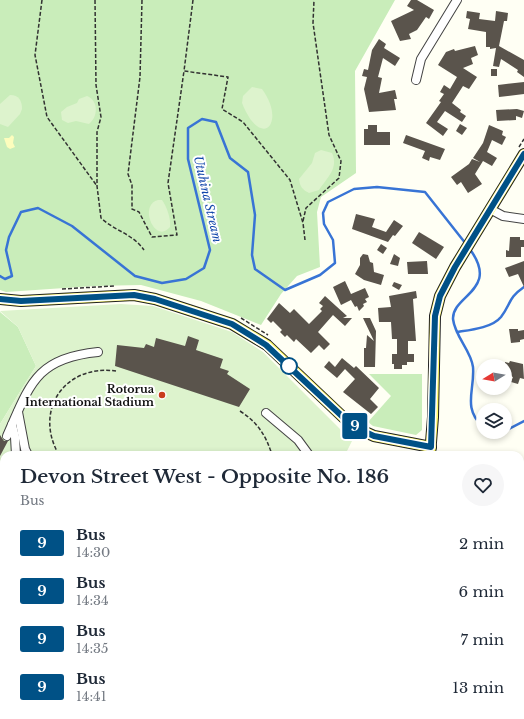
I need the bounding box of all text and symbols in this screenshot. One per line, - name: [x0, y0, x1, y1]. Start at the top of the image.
- water label: Utuhina Stream: [191, 154, 225, 244]
- unlabelled marker: [280, 357, 298, 375]
- north arrow: [476, 359, 512, 395]
- map controls: [476, 359, 512, 439]
- place label: Rotorua International Stadium: [25, 382, 155, 409]
- marker: Rotorua International Stadium: [157, 390, 167, 400]
- button: layers: [476, 403, 512, 439]
- line badge: 9: [342, 413, 368, 439]
- text: 9: [350, 417, 360, 435]
- button: heart: [462, 464, 504, 506]
- text: Devon Street West - Opposite No. 186: [20, 465, 389, 488]
- text: Bus: [20, 492, 45, 509]
- text: Bus: [76, 525, 106, 544]
- text: 9: [37, 534, 47, 552]
- text: 2 min: [459, 534, 504, 553]
- text: 14:30: [76, 544, 110, 561]
- text: Bus: [76, 573, 106, 592]
- text: 9: [37, 582, 47, 600]
- text: 6 min: [459, 582, 504, 601]
- text: 14:34: [76, 592, 109, 609]
- text: Bus: [76, 621, 106, 640]
- text: 9: [37, 630, 47, 648]
- text: 7 min: [461, 630, 504, 649]
- text: 14:35: [76, 640, 109, 657]
- text: Bus: [76, 669, 106, 688]
- text: 9: [37, 678, 47, 696]
- text: 13 min: [452, 678, 504, 697]
- text: 14:41: [76, 688, 107, 705]

